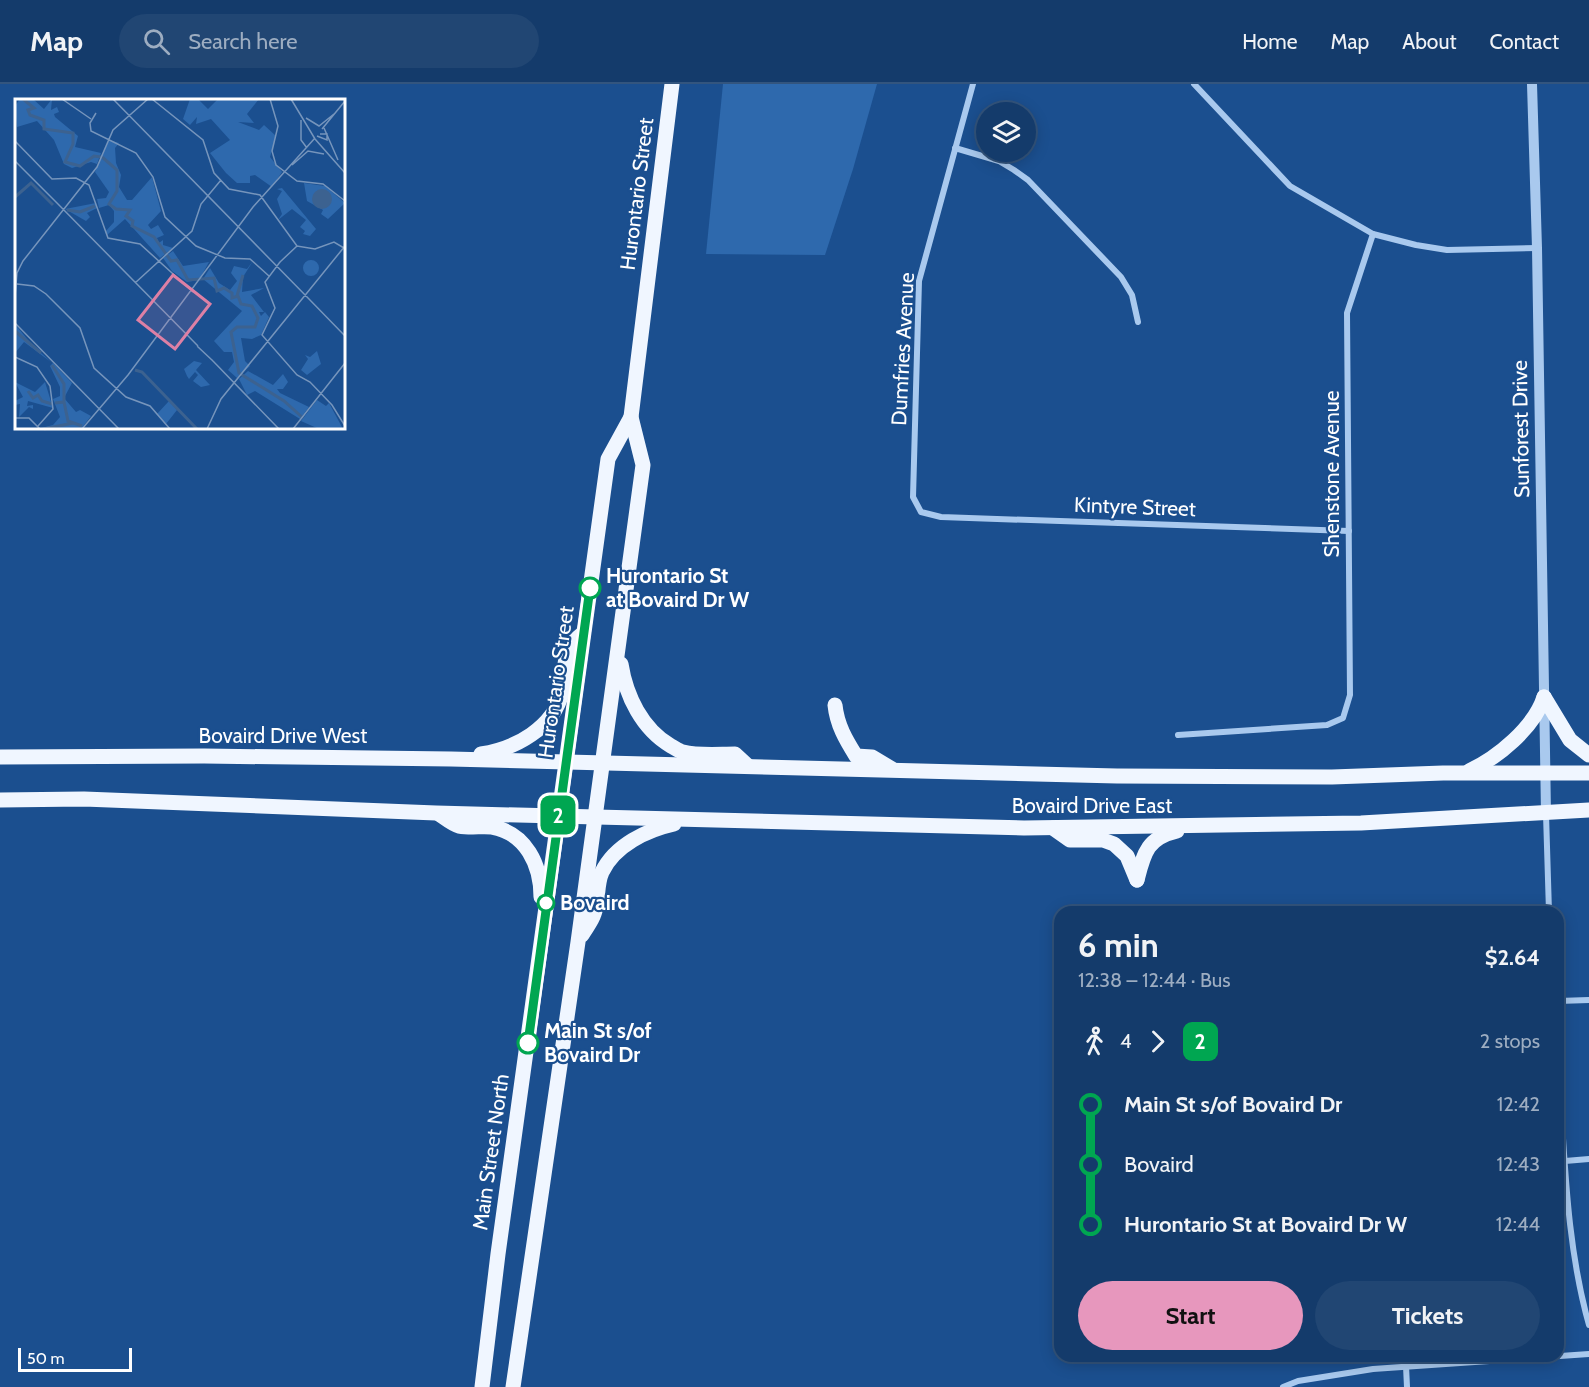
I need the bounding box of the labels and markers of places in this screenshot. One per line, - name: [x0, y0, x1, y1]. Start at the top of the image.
- place label: Hurontario St at Bovaird Dr W: [606, 563, 750, 612]
- marker: Hurontario St at Bovaird Dr W: [579, 577, 601, 599]
- place label: Bovaird: [560, 890, 629, 915]
- marker: Bovaird: [537, 894, 555, 912]
- place label: Main St s/of Bovaird Dr: [544, 1018, 652, 1067]
- marker: Main St s/of Bovaird Dr: [517, 1032, 539, 1054]

